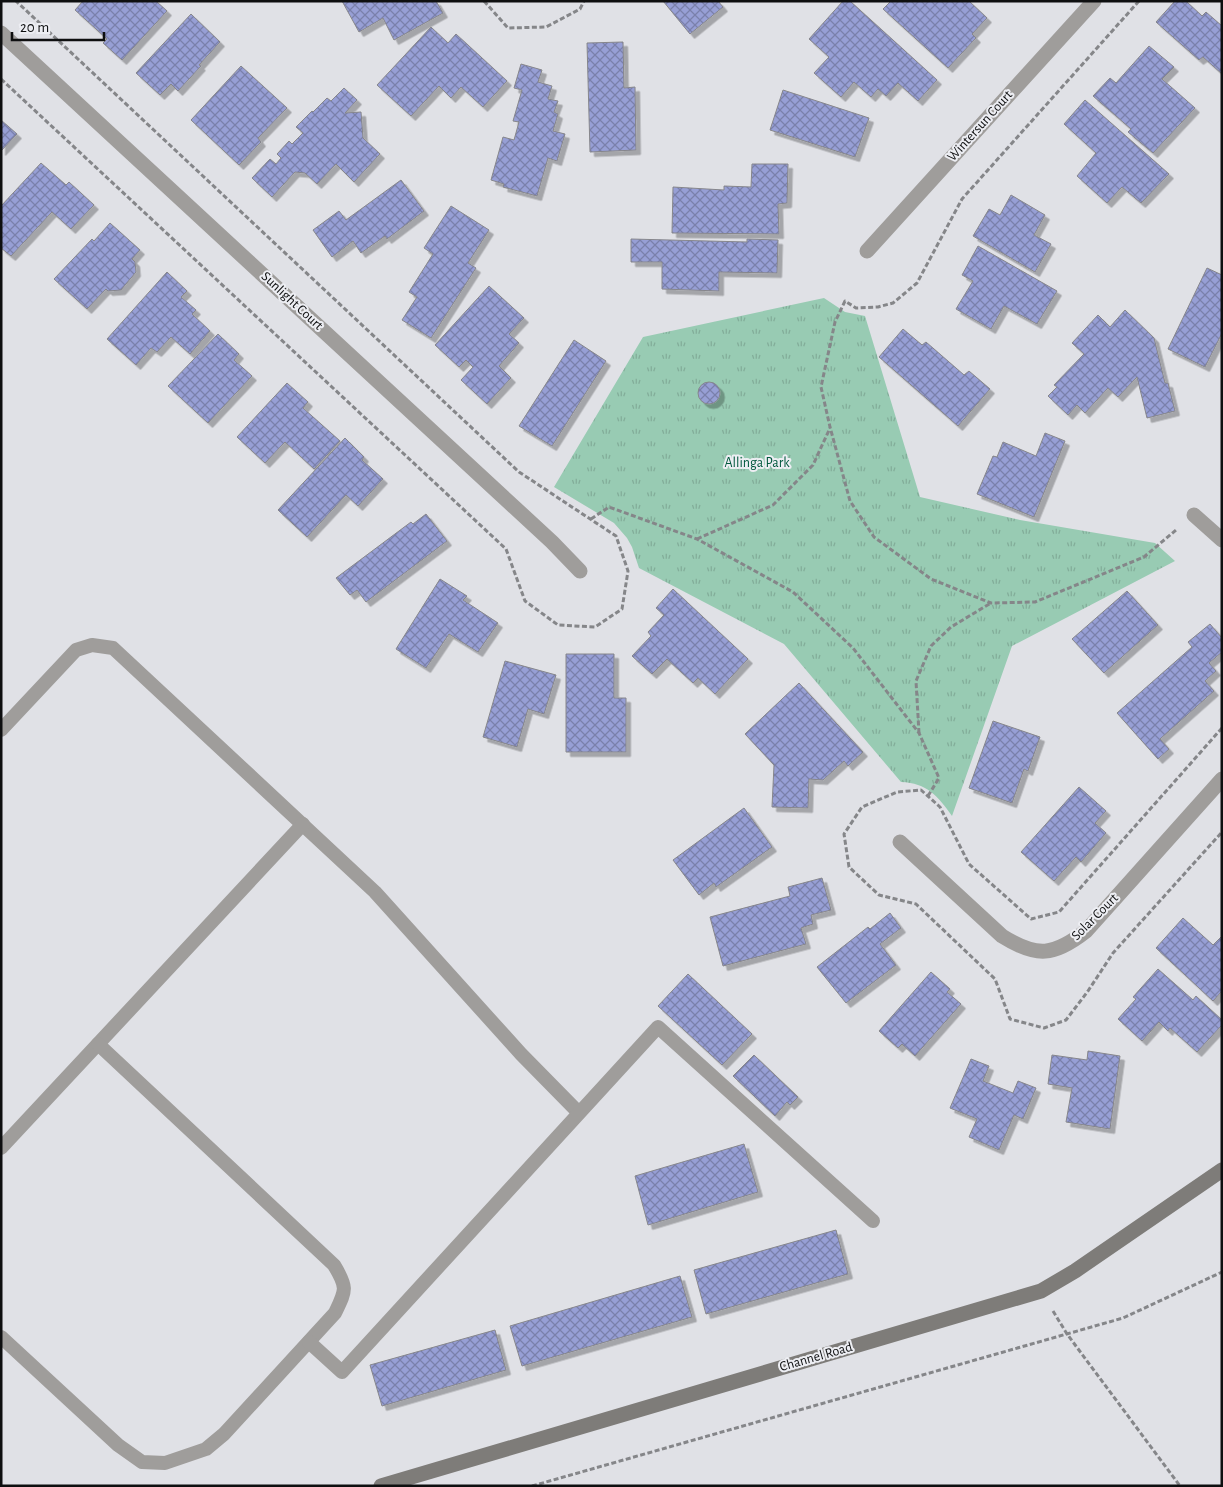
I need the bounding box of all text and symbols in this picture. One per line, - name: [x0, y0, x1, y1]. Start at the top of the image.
- scale bar: [12, 10, 105, 42]
- text: 20 m: [20, 20, 49, 35]
- street label: Wintersun Court: [945, 88, 1016, 164]
- street label: Sunlight Court: [259, 269, 326, 333]
- park label: Allinga Park: [724, 456, 790, 470]
- street label: Solar Court: [1069, 891, 1121, 943]
- street label: Channel Road: [778, 1340, 854, 1374]

